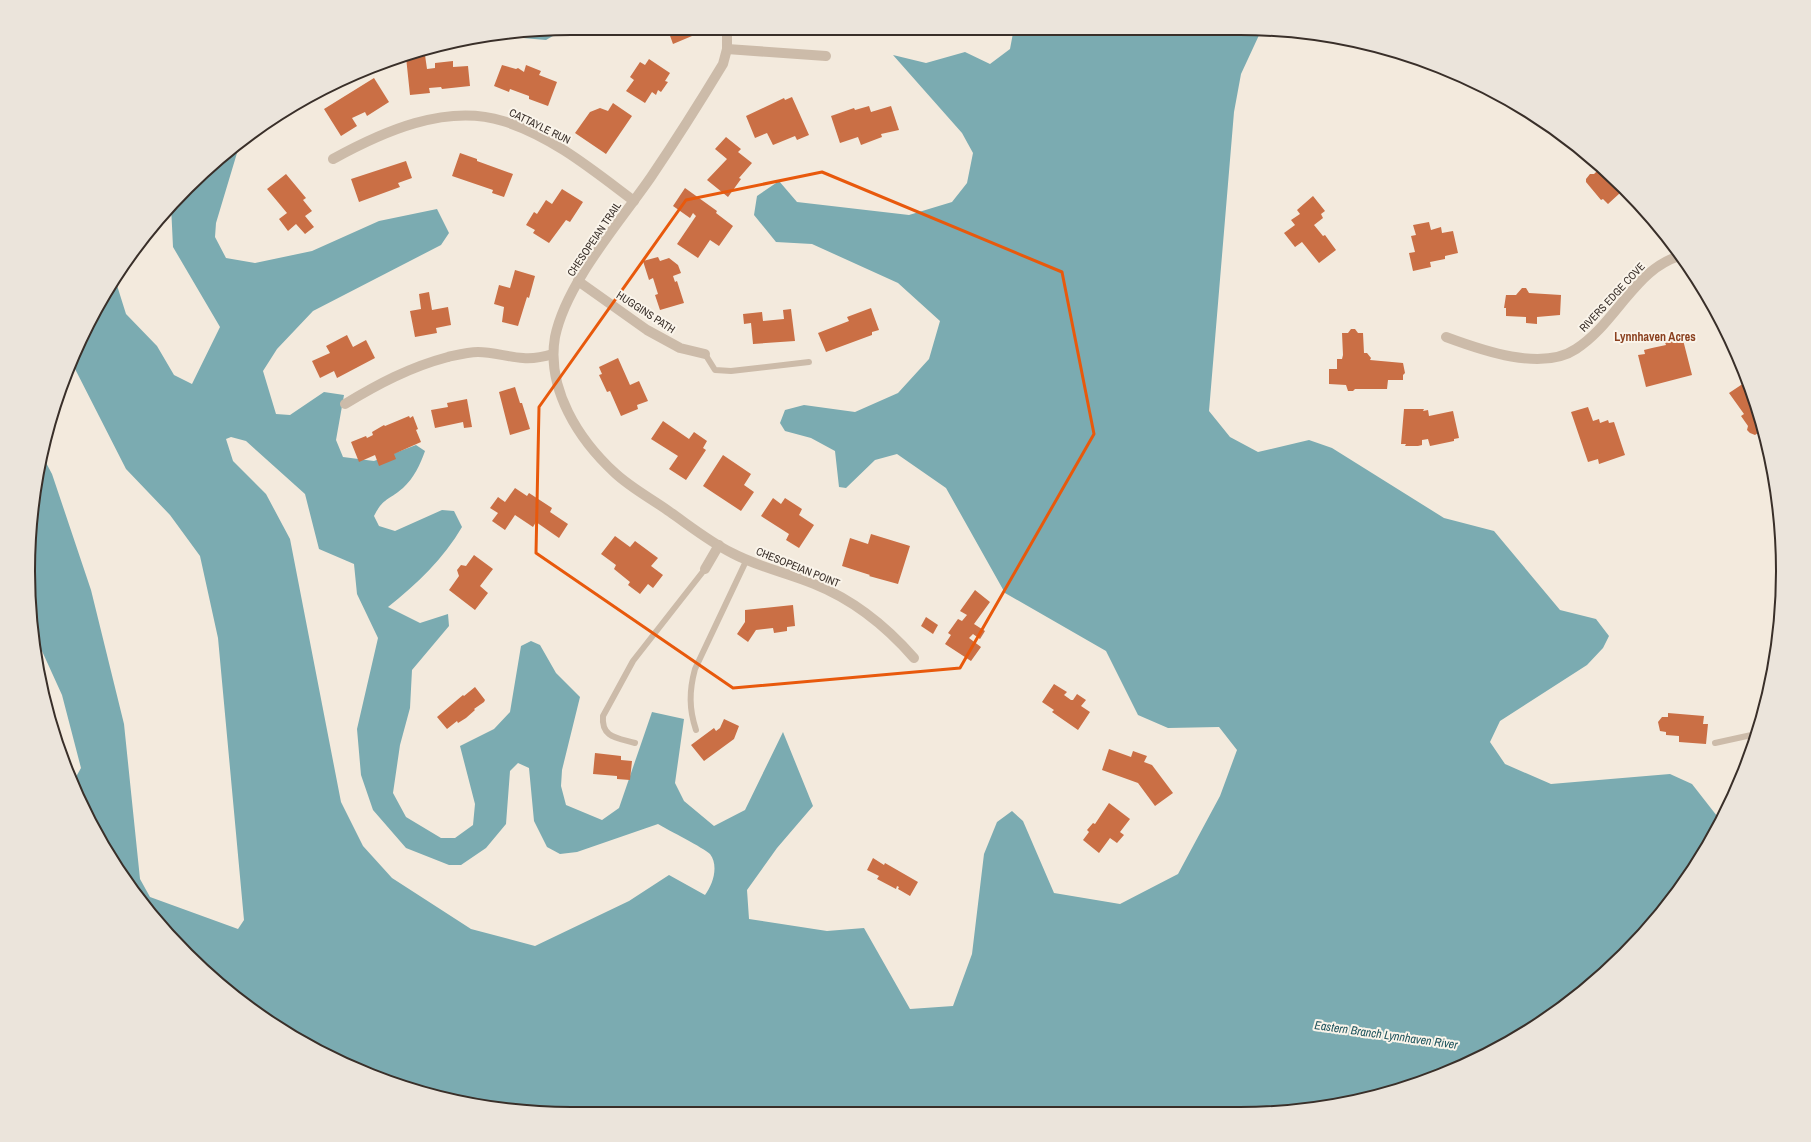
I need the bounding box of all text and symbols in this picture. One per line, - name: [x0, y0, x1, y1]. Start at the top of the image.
- street label: CATTAYLE RUN: [507, 105, 573, 147]
- street label: CHESOPEIAN TRAIL: [564, 199, 624, 279]
- street label: RIVERS EDGE COVE: [1576, 259, 1648, 335]
- street label: HUGGINS PATH: [614, 288, 678, 336]
- district label: Lynnhaven Acres: [1614, 329, 1696, 345]
- street label: CHESOPEIAN POINT: [754, 544, 842, 590]
- water label: Eastern Branch Lynnhaven River: [1313, 1017, 1459, 1053]

